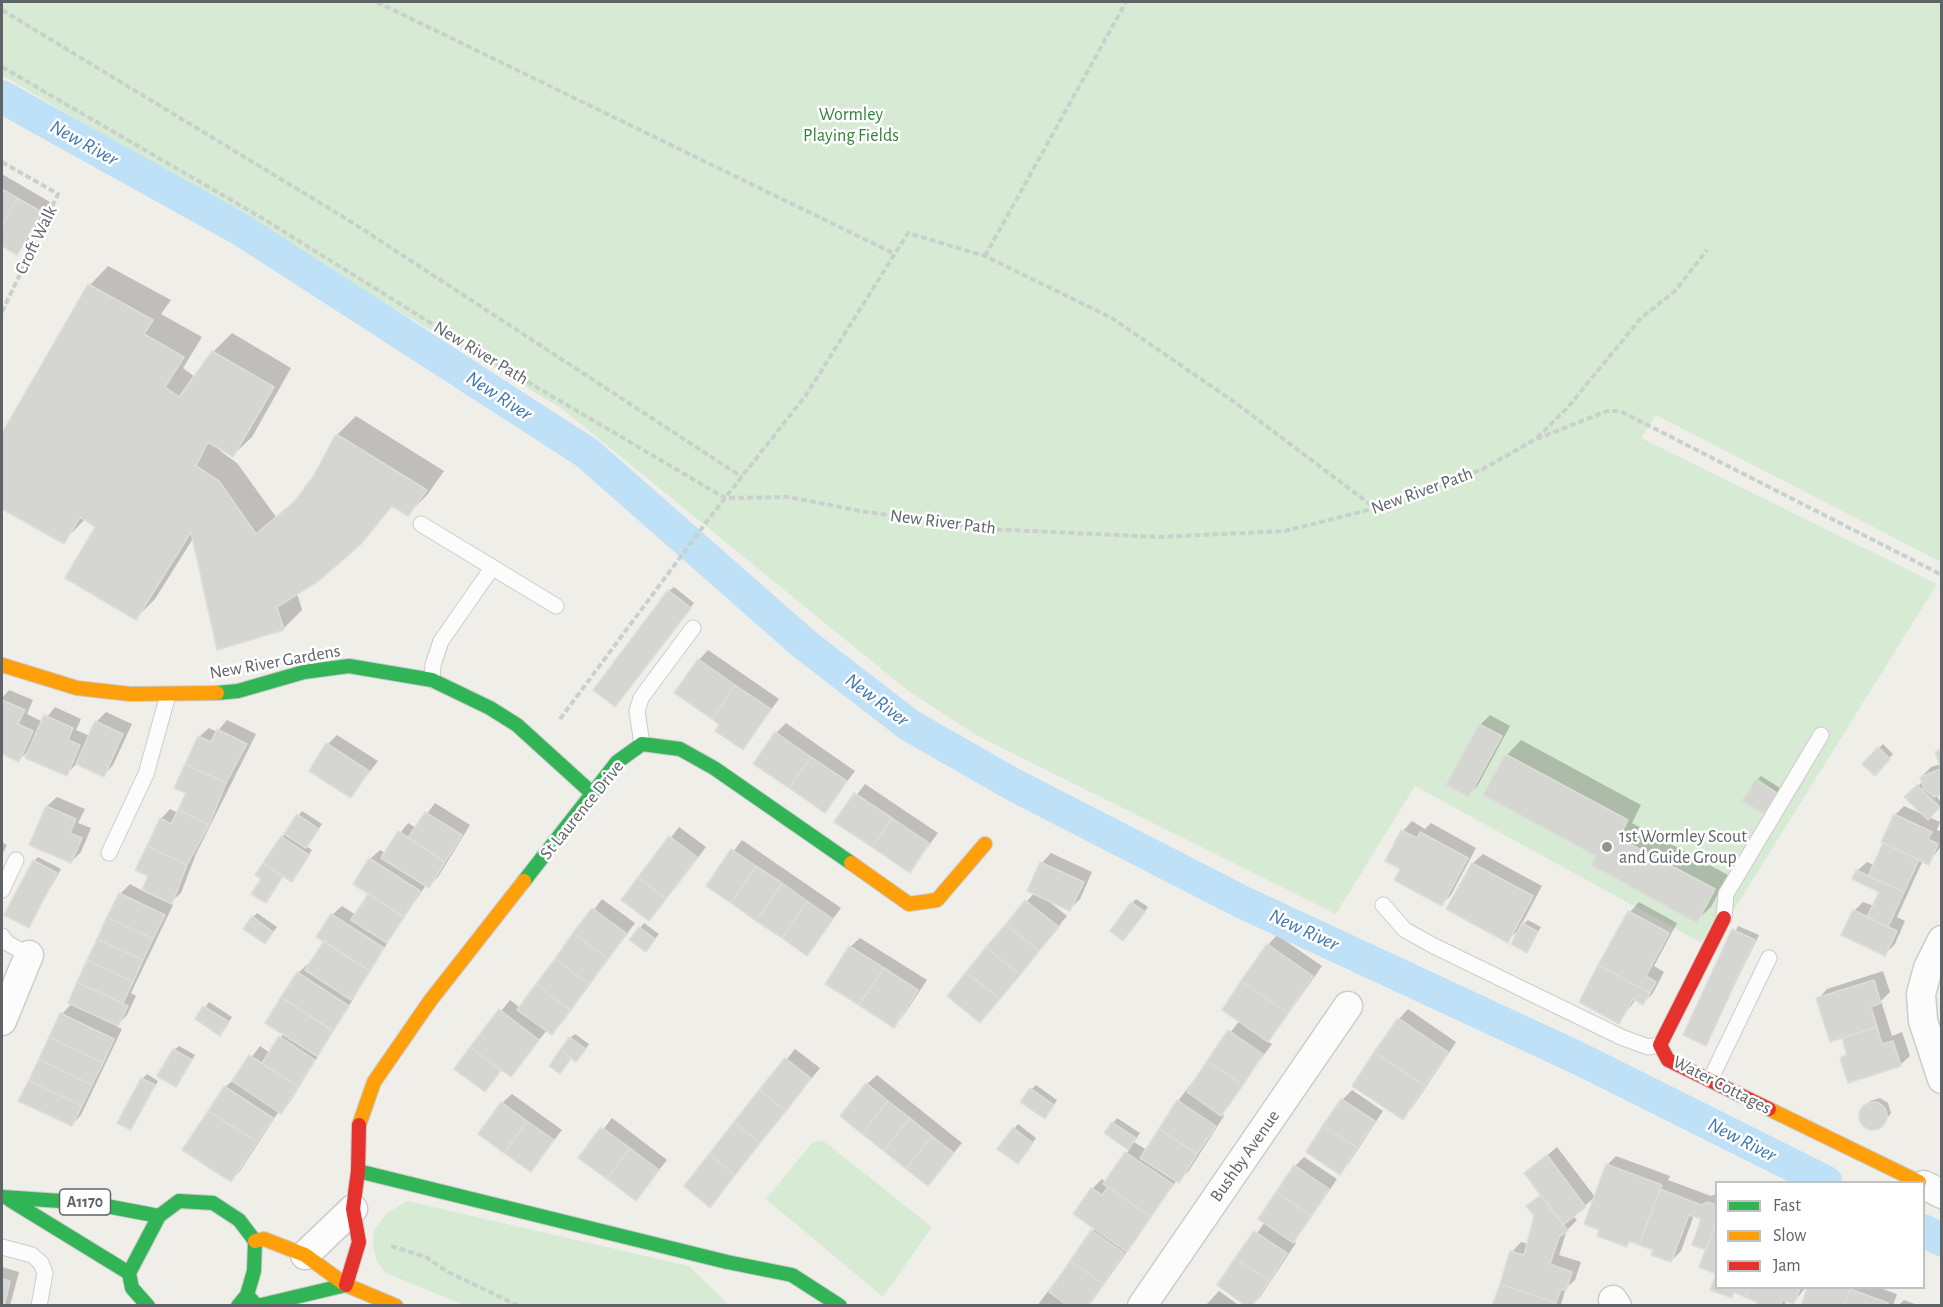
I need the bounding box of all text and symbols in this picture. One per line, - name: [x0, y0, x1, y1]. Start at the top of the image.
- park label: Wormley Playing Fields: [803, 104, 899, 146]
- water label: New River: [46, 115, 122, 171]
- street label: Croft Walk: [10, 202, 62, 278]
- street label: New River Path: [430, 316, 532, 390]
- water label: New River: [462, 366, 536, 426]
- street label: New River Path: [1368, 463, 1476, 519]
- street label: New River Path: [889, 505, 997, 539]
- street label: New River Gardens: [208, 640, 342, 684]
- water label: New River: [840, 668, 914, 732]
- street label: St Laurence Drive: [536, 756, 628, 864]
- place label: 1st Wormley Scout and Guide Group: [1619, 826, 1747, 868]
- marker: 1st Wormley Scout and Guide Group: [1600, 840, 1614, 854]
- water label: New River: [1266, 904, 1342, 956]
- street label: Water Cottages: [1669, 1051, 1775, 1119]
- street label: Bushby Avenue: [1205, 1106, 1285, 1206]
- water label: New River: [1704, 1113, 1780, 1167]
- legend: [1715, 1181, 1925, 1289]
- road number: A1170: [60, 1189, 110, 1215]
- text: Fast: [1773, 1197, 1801, 1215]
- text: Slow: [1773, 1227, 1806, 1245]
- text: Jam: [1773, 1257, 1801, 1275]

